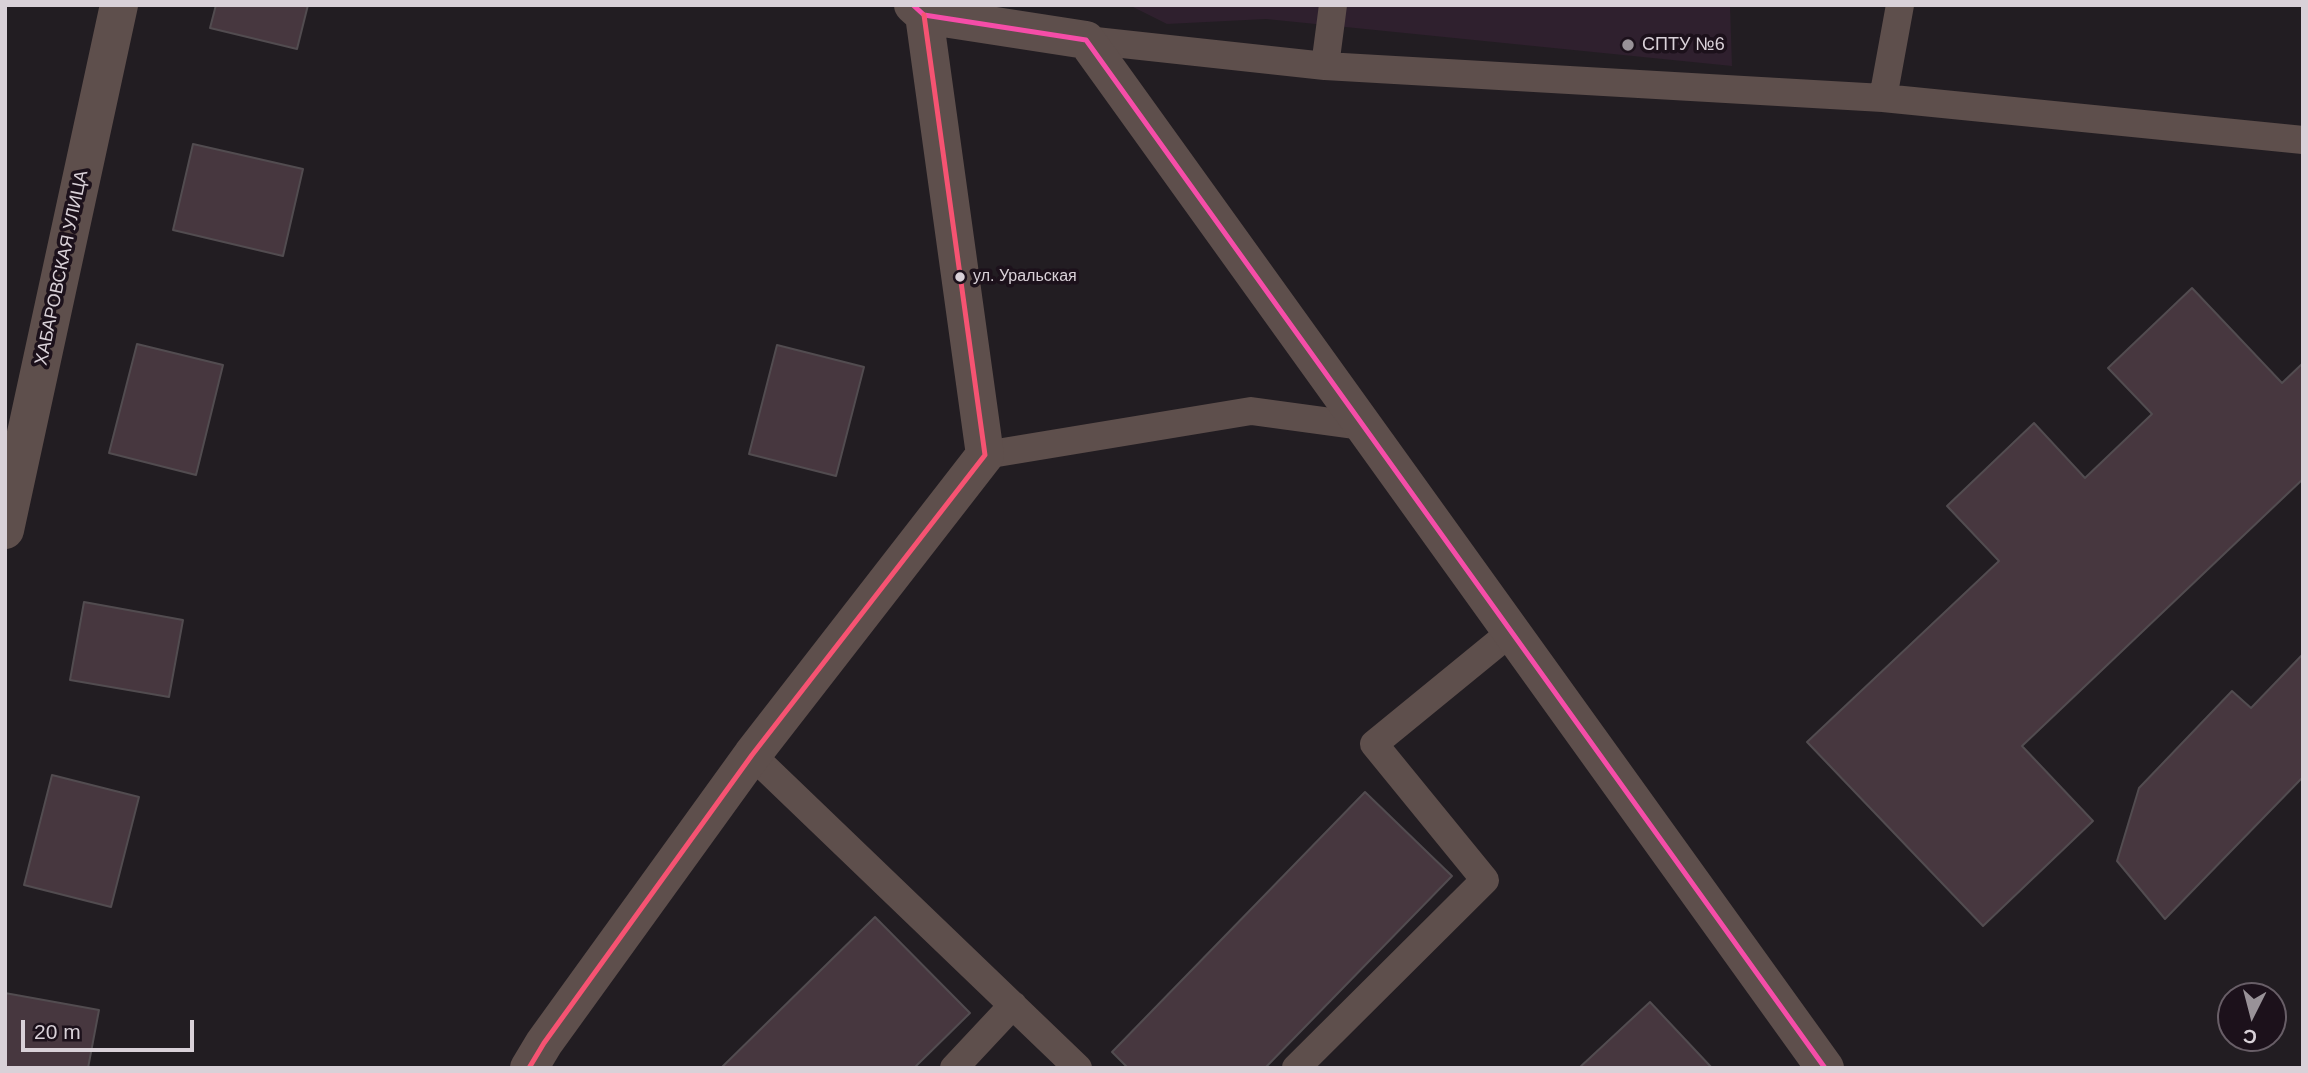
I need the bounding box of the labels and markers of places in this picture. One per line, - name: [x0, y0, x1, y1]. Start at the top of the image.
- place label: СПТУ №6: [1642, 34, 1725, 56]
- marker: СПТУ №6: [1620, 37, 1636, 53]
- place label: ул. Уральская: [973, 267, 1077, 287]
- marker: ул. Уральская: [953, 270, 967, 284]

